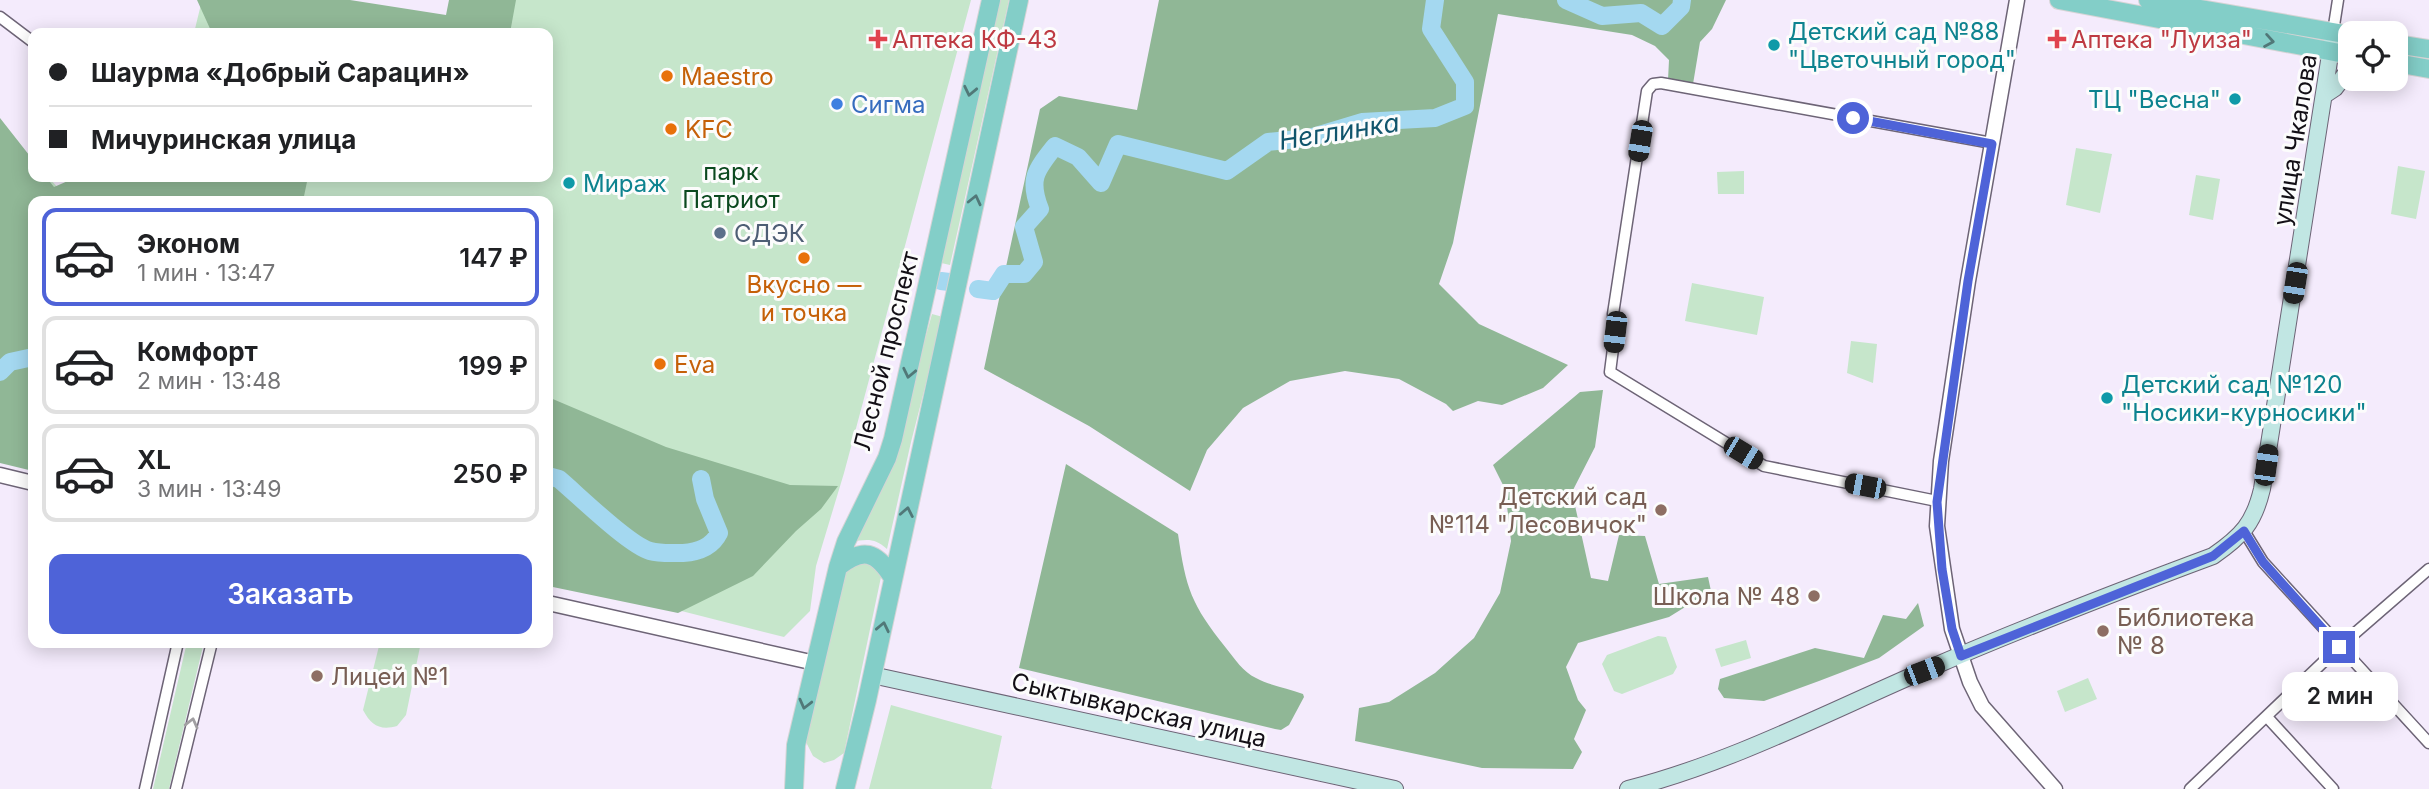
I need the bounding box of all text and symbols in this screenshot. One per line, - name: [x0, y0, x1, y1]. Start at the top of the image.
- place label: Детский сад №88 "Цветочный город": [1788, 17, 2016, 74]
- map controls: [2338, 21, 2408, 91]
- button: locate: [2338, 21, 2408, 91]
- place label: Аптека КФ-43: [892, 25, 1057, 54]
- place label: Аптека "Луиза": [2071, 25, 2252, 54]
- marker: Аптека КФ-43: [870, 31, 886, 47]
- marker: Аптека "Луиза": [2049, 31, 2065, 47]
- one-way arrow: [2263, 32, 2275, 47]
- marker: Детский сад №88 "Цветочный город": [1766, 37, 1782, 53]
- street label: улица Чкалова: [2267, 52, 2323, 228]
- text: Шаурма «Добрый Сарацин»: [91, 57, 470, 88]
- place label: Maestro: [681, 62, 774, 91]
- marker: Maestro: [659, 68, 675, 84]
- one-way arrow: [964, 84, 979, 96]
- place label: ТЦ "Весна": [2088, 85, 2221, 114]
- place label: Сигма: [851, 90, 926, 119]
- marker: ТЦ "Весна": [2227, 91, 2243, 107]
- marker: Сигма: [829, 96, 845, 112]
- route start: [1837, 102, 1869, 134]
- water label: Неглинка: [1277, 106, 1401, 156]
- place label: KFC: [685, 115, 733, 144]
- car: [1627, 119, 1654, 163]
- marker: KFC: [663, 121, 679, 137]
- text: Мичуринская улица: [91, 124, 356, 155]
- park label: парк Патриот: [682, 157, 780, 214]
- place label: Мираж: [583, 169, 667, 198]
- marker: Мираж: [561, 175, 577, 191]
- one-way arrow: [967, 194, 982, 206]
- place label: СДЭК: [734, 219, 805, 248]
- marker: СДЭК: [712, 225, 728, 241]
- icon: car: [53, 226, 116, 289]
- text: Эконом: [137, 228, 240, 259]
- text: 147 ₽: [459, 242, 528, 273]
- street label: Лесной проспект: [847, 248, 925, 454]
- marker: Вкусно — и точка: [796, 250, 812, 266]
- text: 1 мин · 13:47: [137, 259, 275, 287]
- car: [2282, 261, 2309, 305]
- place label: Вкусно — и точка: [747, 270, 861, 327]
- car: [1603, 310, 1628, 354]
- icon: car: [53, 334, 116, 397]
- text: Комфорт: [137, 336, 258, 367]
- text: 199 ₽: [458, 350, 528, 381]
- place label: Eva: [674, 350, 715, 379]
- marker: Eva: [652, 356, 668, 372]
- text: 2 мин · 13:48: [137, 367, 281, 395]
- one-way arrow: [903, 367, 918, 379]
- place label: Детский сад №120 "Носики-курносики": [2121, 370, 2367, 427]
- marker: Детский сад №120 "Носики-курносики": [2099, 390, 2115, 406]
- car: [1720, 433, 1767, 473]
- icon: car: [53, 442, 116, 505]
- car: [2253, 443, 2280, 487]
- text: XL: [137, 444, 171, 475]
- text: 250 ₽: [453, 458, 528, 489]
- car: [1843, 472, 1888, 500]
- text: 3 мин · 13:49: [137, 475, 281, 503]
- place label: Детский сад №114 "Лесовичок": [1429, 482, 1647, 539]
- marker: Детский сад №114 "Лесовичок": [1653, 502, 1669, 518]
- one-way arrow: [899, 506, 914, 518]
- button: Заказать: [49, 554, 532, 634]
- place label: Школа № 48: [1653, 582, 1800, 611]
- marker: Школа № 48: [1806, 588, 1822, 604]
- place label: Библиотека № 8: [2117, 603, 2255, 660]
- one-way arrow: [874, 621, 889, 633]
- marker: Библиотека № 8: [2095, 623, 2111, 639]
- route end: [2323, 631, 2355, 663]
- car: [1901, 654, 1948, 688]
- place label: Лицей №1: [331, 662, 448, 691]
- street label: Сыктывкарская улица: [1009, 667, 1269, 753]
- marker: Лицей №1: [309, 668, 325, 684]
- callout: 2 мин: [2281, 672, 2397, 720]
- text: 2 мин: [2307, 682, 2373, 710]
- one-way arrow: [799, 698, 813, 710]
- one-way arrow: [184, 717, 198, 729]

